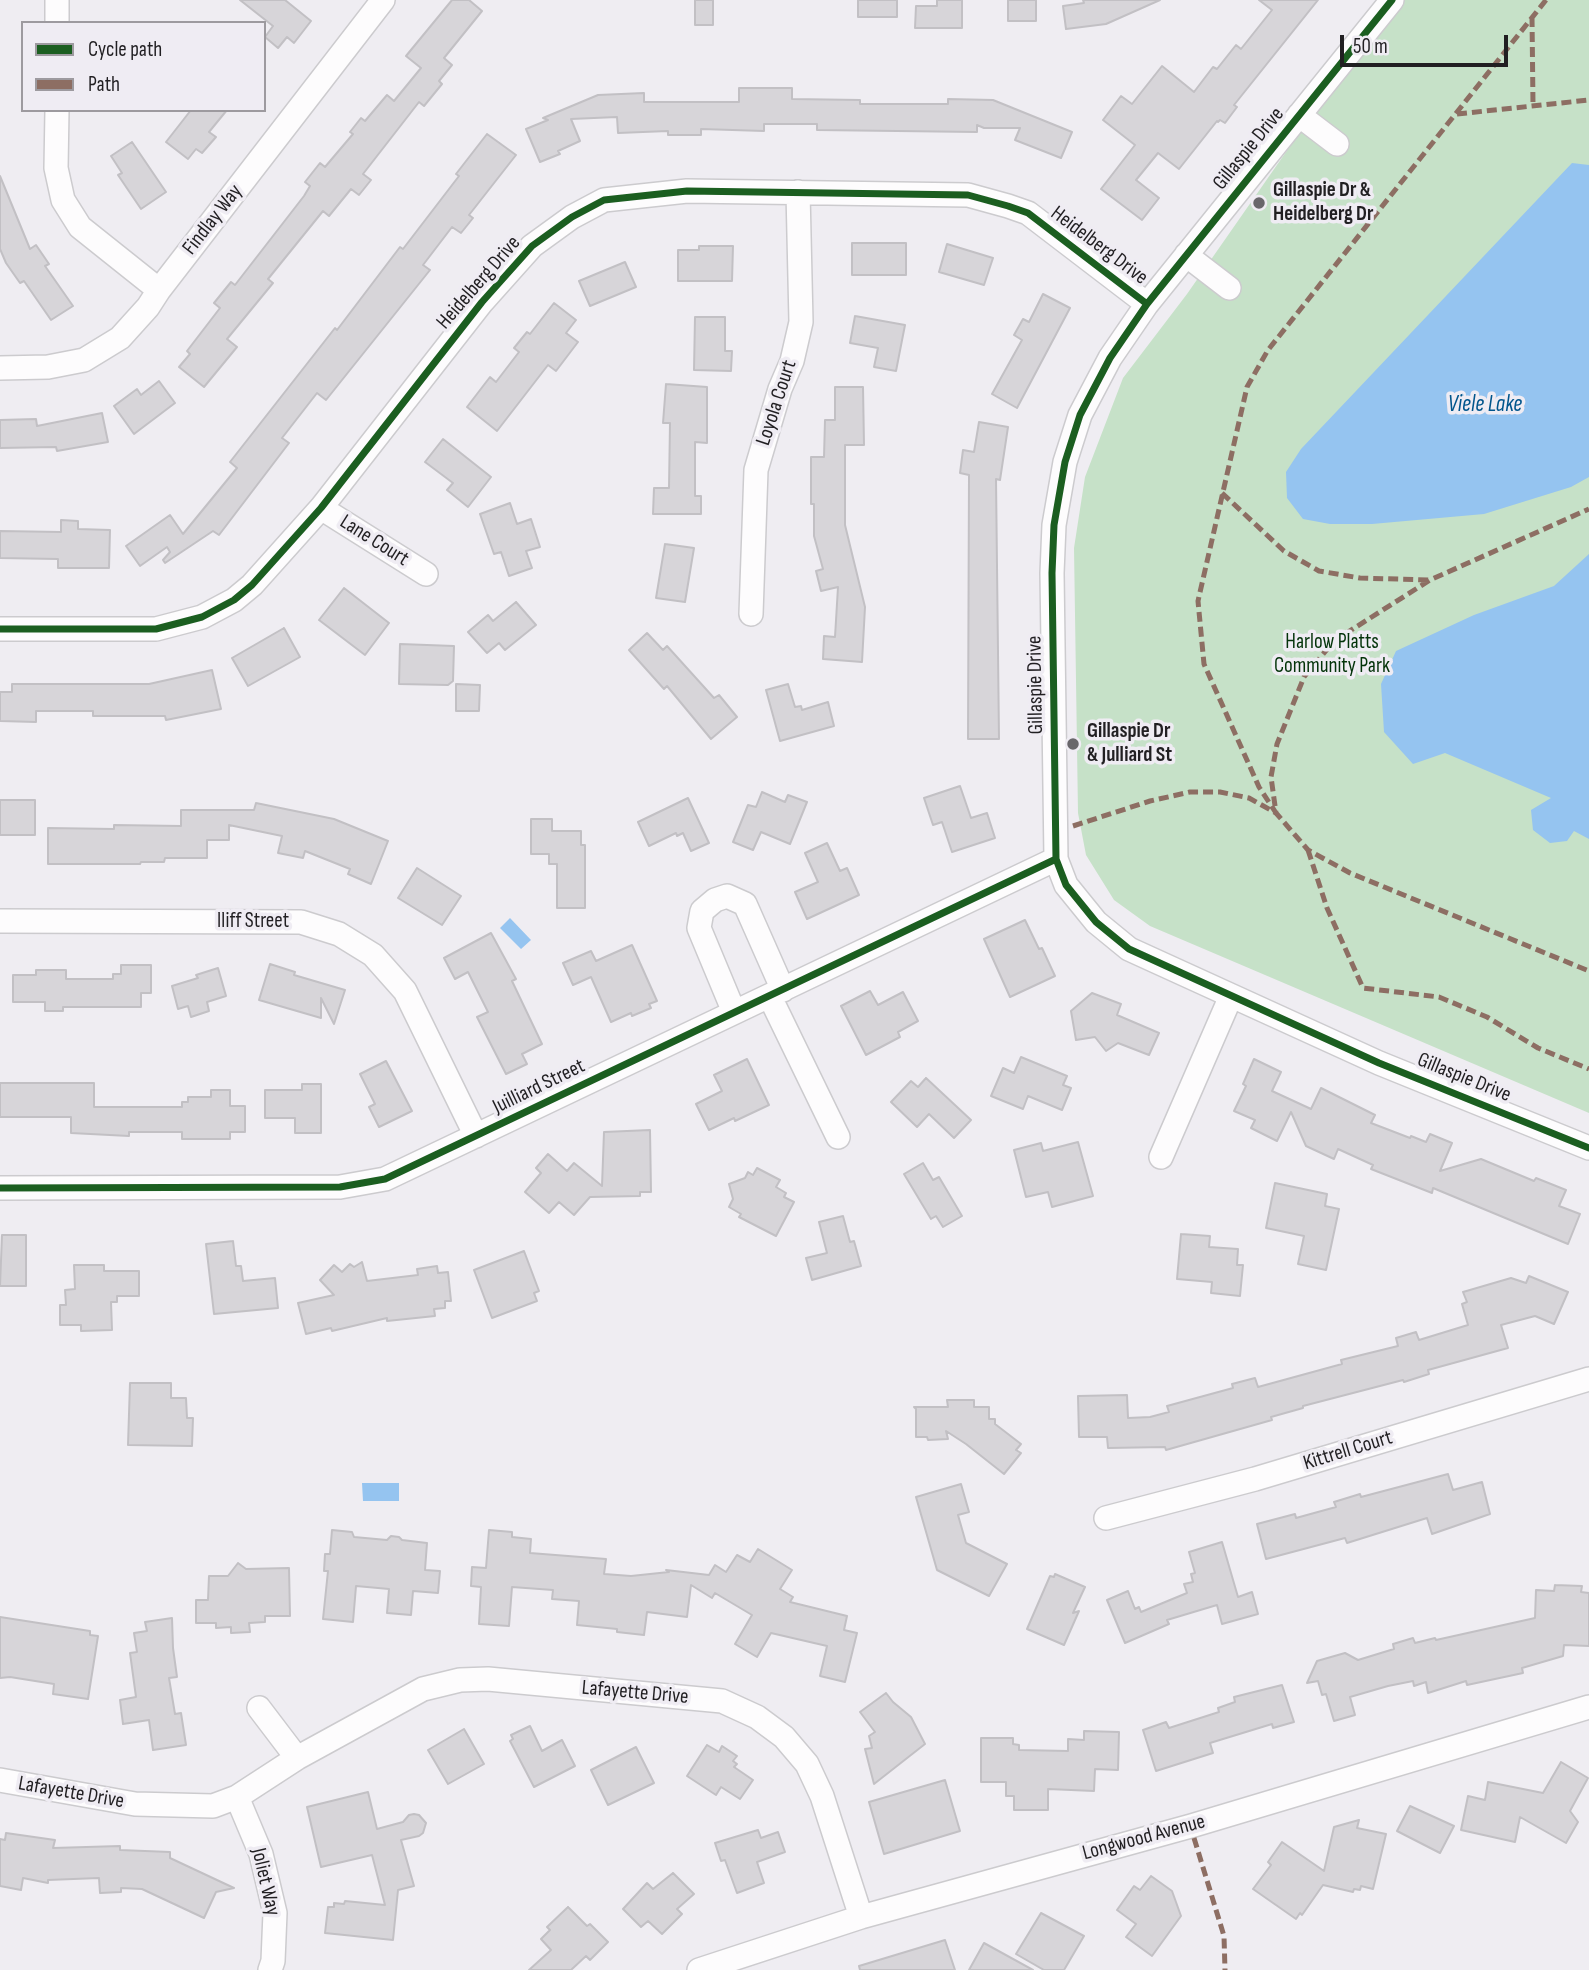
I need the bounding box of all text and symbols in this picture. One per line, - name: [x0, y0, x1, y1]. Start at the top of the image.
- legend: [21, 21, 266, 112]
- scale bar: [1344, 21, 1512, 65]
- text: 50 m: [1353, 34, 1388, 59]
- text: Cycle path: [88, 37, 162, 62]
- text: Path: [88, 72, 120, 97]
- street label: Gillaspie Drive: [1208, 103, 1290, 195]
- place label: Gillaspie Dr & Heidelberg Dr: [1273, 178, 1373, 228]
- street label: Findlay Way: [178, 180, 248, 260]
- marker: Gillaspie Dr & Heidelberg Dr: [1251, 195, 1267, 211]
- street label: Heidelberg Drive: [1045, 201, 1153, 291]
- street label: Heidelberg Drive: [432, 231, 526, 335]
- street label: Loyola Court: [751, 357, 803, 449]
- water label: Viele Lake: [1448, 391, 1522, 419]
- street label: Lane Court: [335, 510, 413, 572]
- park label: Harlow Platts Community Park: [1274, 630, 1390, 680]
- street label: Gillaspie Drive: [1023, 635, 1049, 735]
- place label: Gillaspie Dr & Julliard St: [1087, 719, 1172, 769]
- marker: Gillaspie Dr & Julliard St: [1065, 736, 1081, 752]
- street label: Iliff Street: [217, 909, 289, 935]
- street label: Gillaspie Drive: [1413, 1048, 1515, 1108]
- street label: Juilliard Street: [489, 1054, 589, 1120]
- street label: Kittrell Court: [1300, 1426, 1396, 1476]
- street label: Lafayette Drive: [581, 1676, 689, 1710]
- street label: Lafayette Drive: [16, 1771, 126, 1815]
- street label: Longwood Avenue: [1080, 1810, 1208, 1866]
- street label: Joliet Way: [245, 1846, 285, 1918]

